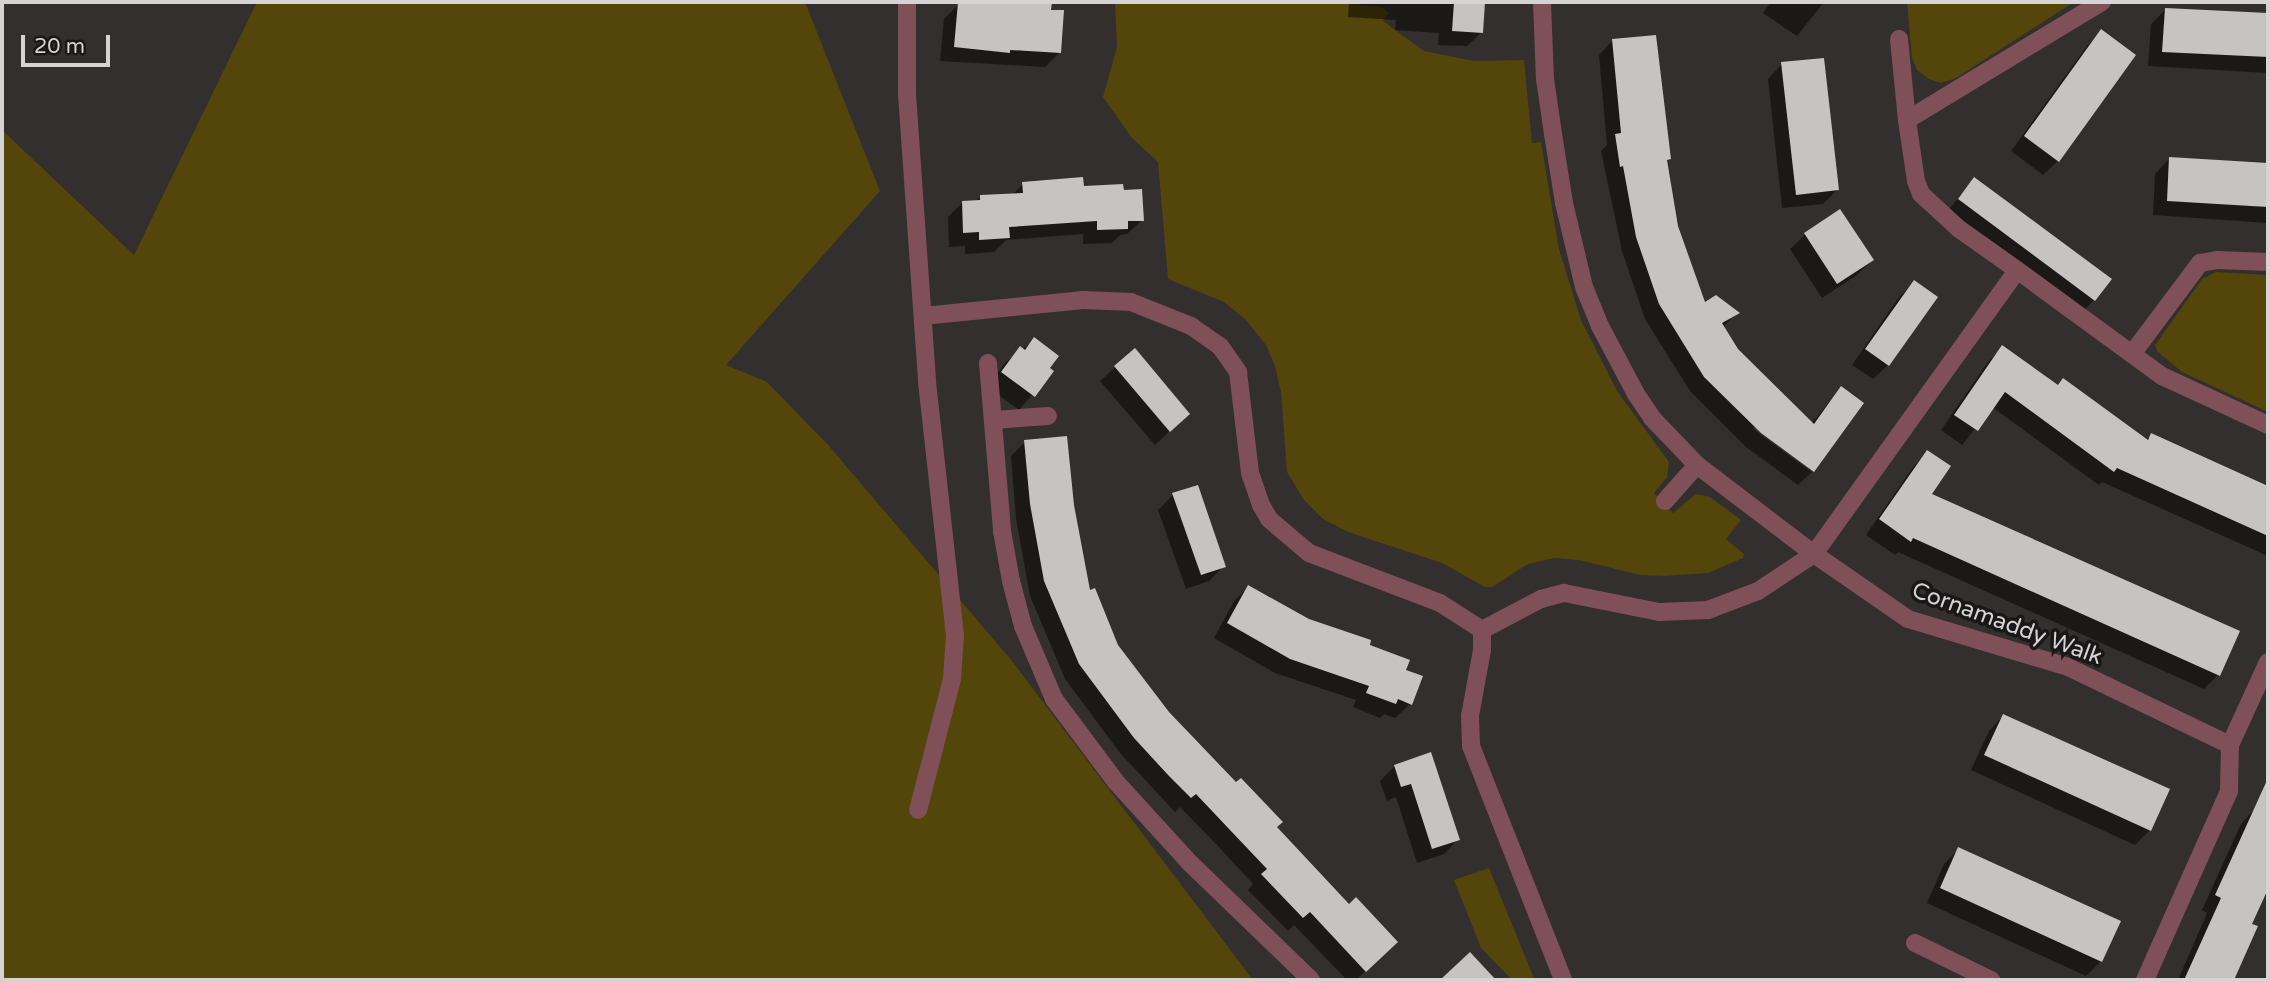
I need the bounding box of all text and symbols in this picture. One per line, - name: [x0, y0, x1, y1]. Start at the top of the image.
- scale bar: [24, 21, 114, 65]
- text: 20 m: [34, 34, 85, 59]
- street label: Cornamaddy Walk: [1908, 577, 2106, 671]

